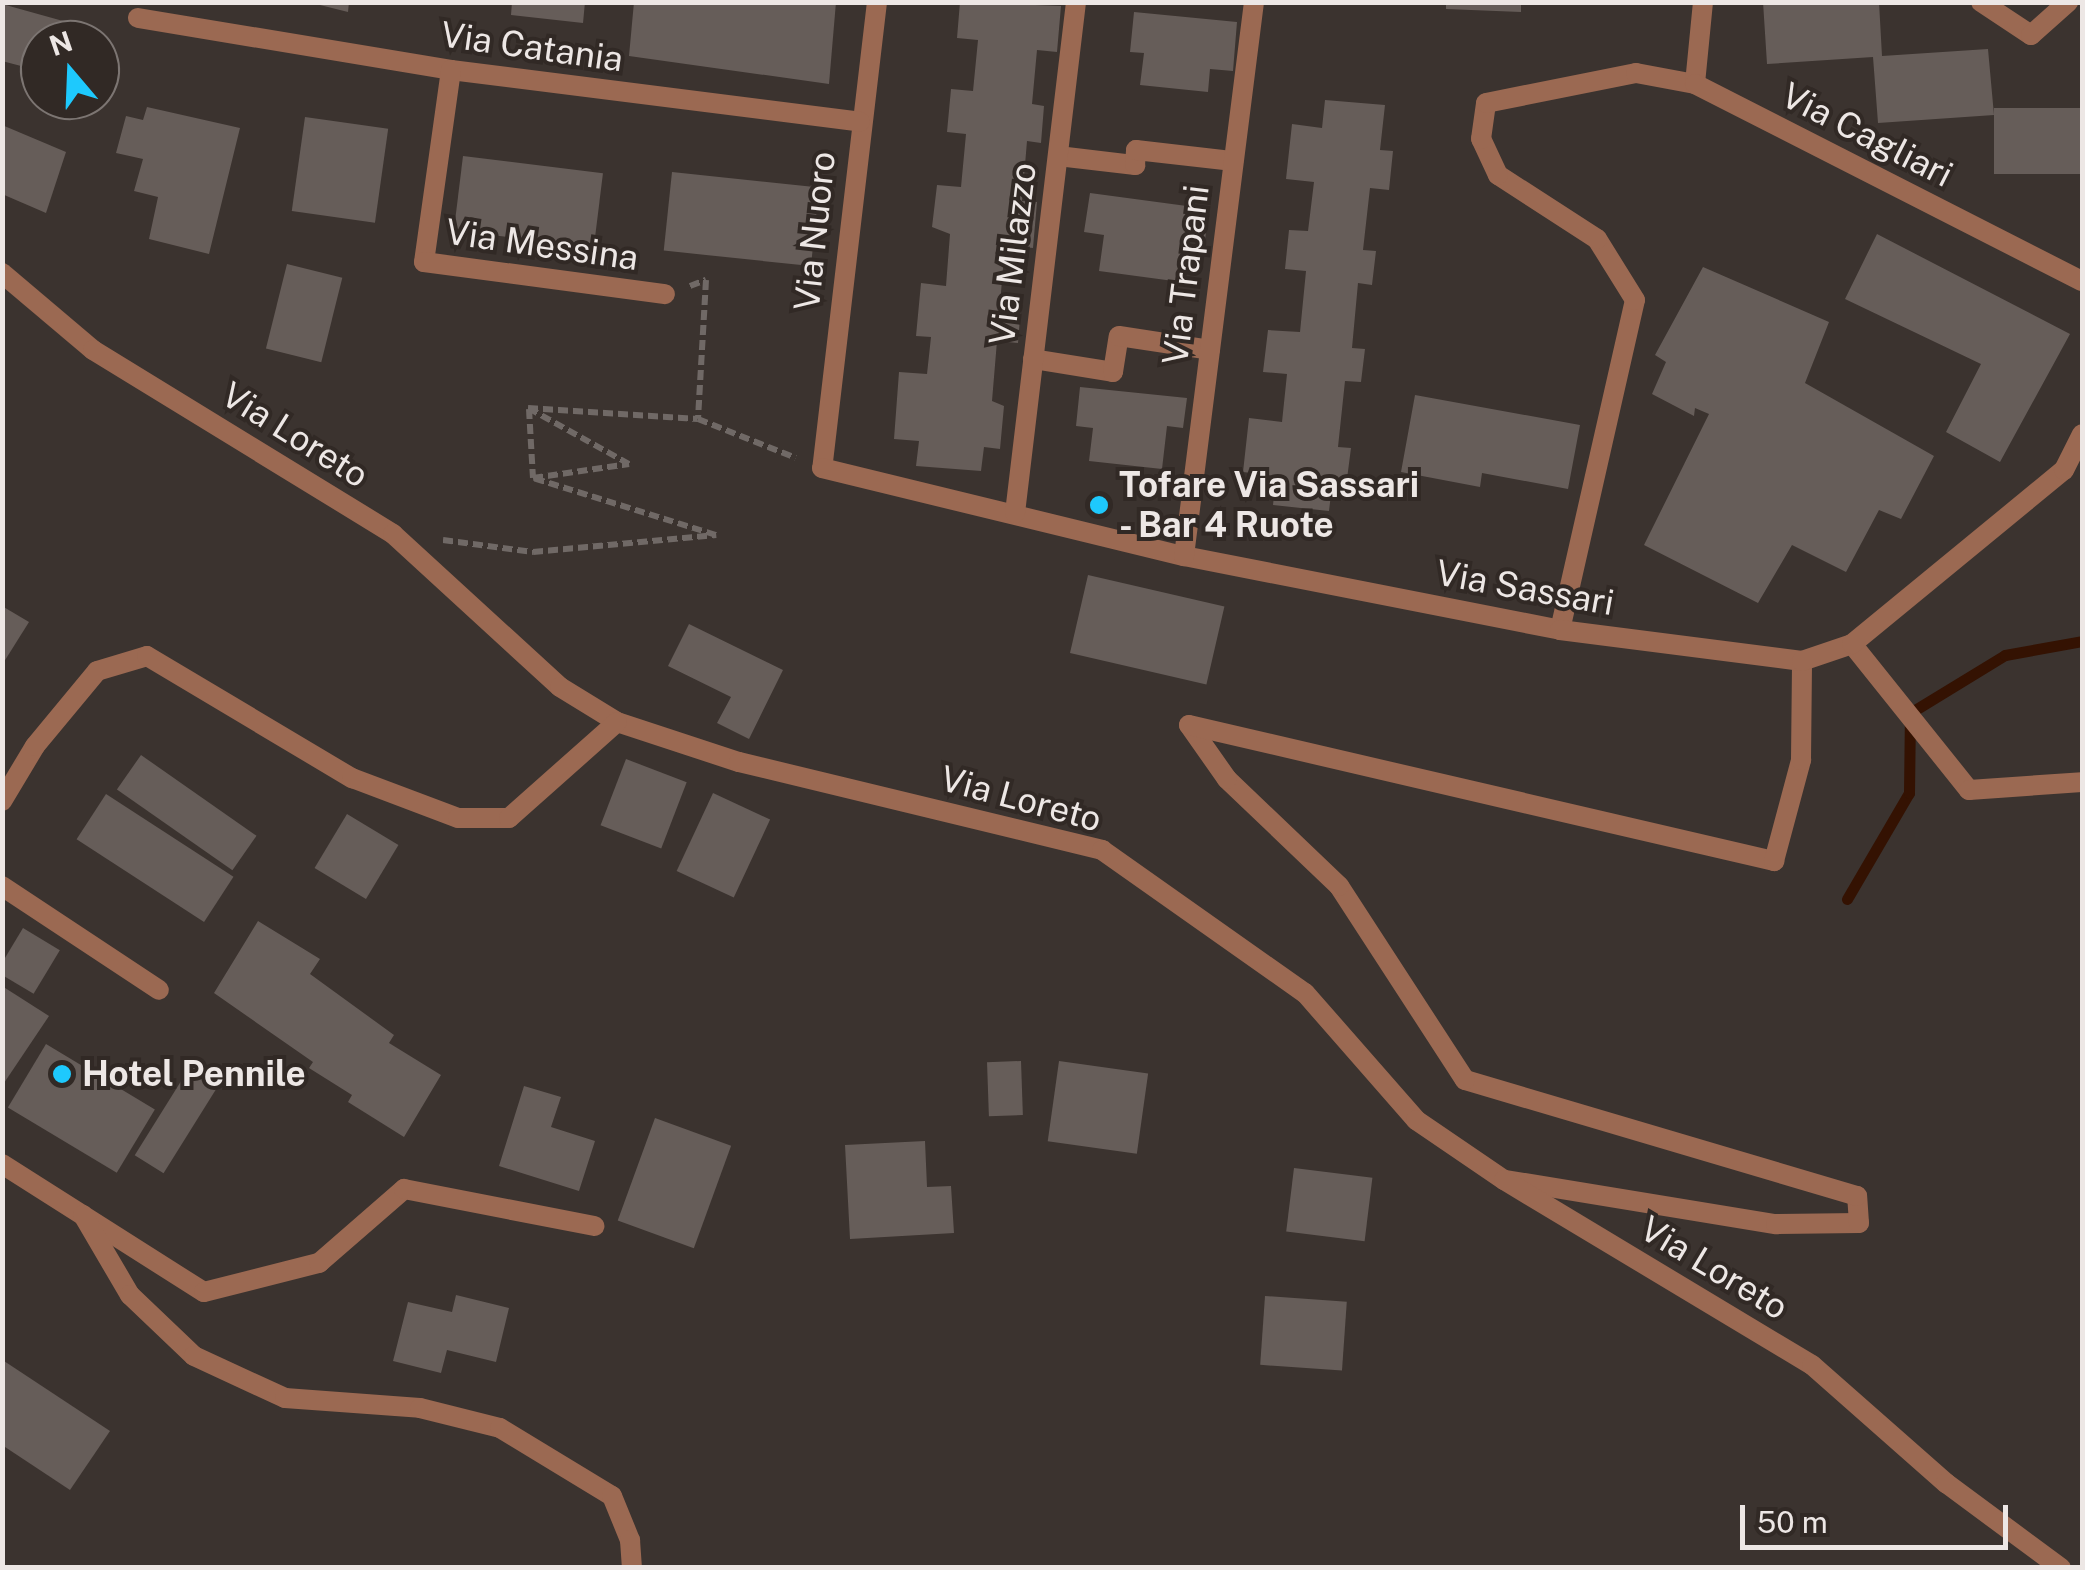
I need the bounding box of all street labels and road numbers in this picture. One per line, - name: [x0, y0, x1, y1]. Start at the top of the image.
- street label: Via Catania: [438, 13, 626, 81]
- street label: Via Cagliari: [1775, 74, 1959, 196]
- street label: Via Nuoro: [786, 149, 844, 313]
- street label: Via Milazzo: [981, 160, 1045, 348]
- street label: Via Trapani: [1154, 183, 1218, 367]
- street label: Via Messina: [443, 211, 641, 279]
- street label: Via Loreto: [214, 374, 376, 496]
- street label: Via Sassari: [1433, 552, 1617, 624]
- street label: Via Loreto: [936, 757, 1106, 841]
- street label: Via Loreto: [1633, 1208, 1795, 1328]

